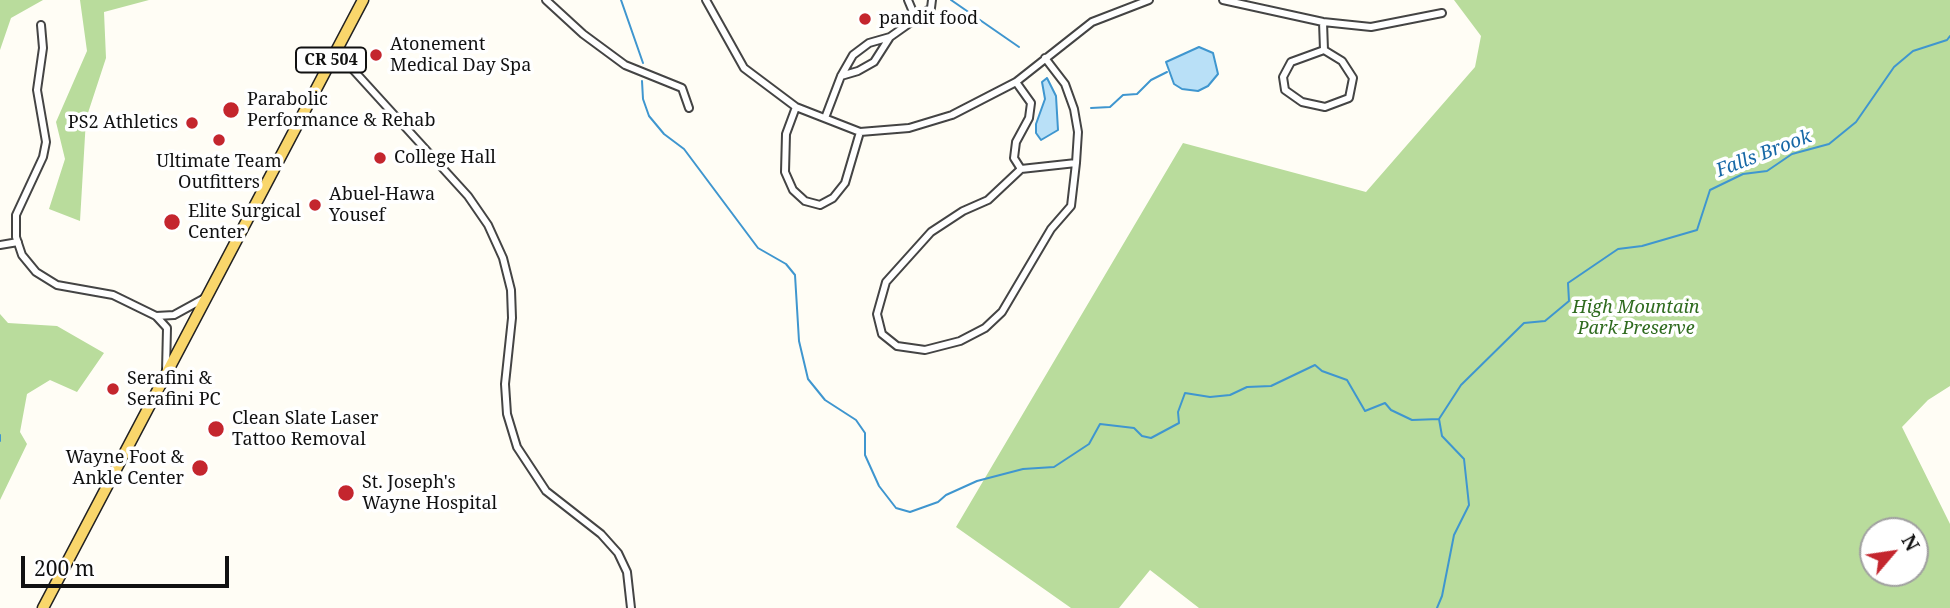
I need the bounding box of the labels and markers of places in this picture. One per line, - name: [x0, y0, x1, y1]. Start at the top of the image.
- place label: pandit food: [879, 8, 978, 30]
- marker: pandit food: [857, 11, 873, 27]
- place label: Atonement Medical Day Spa: [390, 34, 531, 76]
- marker: Atonement Medical Day Spa: [368, 47, 384, 63]
- place label: Parabolic Performance & Rehab: [247, 89, 435, 132]
- marker: Parabolic Performance & Rehab: [221, 100, 241, 120]
- place label: PS2 Athletics: [68, 112, 178, 134]
- marker: PS2 Athletics: [184, 115, 200, 131]
- marker: Ultimate Team Outfitters: [211, 132, 227, 148]
- place label: College Hall: [394, 147, 496, 169]
- marker: College Hall: [372, 150, 388, 166]
- place label: Ultimate Team Outfitters: [156, 151, 282, 194]
- place label: Abuel-Hawa Yousef: [329, 184, 435, 227]
- marker: Abuel-Hawa Yousef: [307, 197, 323, 213]
- place label: Elite Surgical Center: [188, 201, 301, 244]
- marker: Elite Surgical Center: [162, 212, 182, 232]
- place label: Serafini & Serafini PC: [127, 368, 221, 410]
- marker: Serafini & Serafini PC: [105, 381, 121, 397]
- place label: Clean Slate Laser Tattoo Removal: [232, 408, 378, 450]
- marker: Clean Slate Laser Tattoo Removal: [206, 419, 226, 439]
- place label: Wayne Foot & Ankle Center: [66, 447, 184, 490]
- marker: Wayne Foot & Ankle Center: [190, 458, 210, 478]
- place label: St. Joseph's Wayne Hospital: [362, 472, 497, 514]
- marker: St. Joseph's Wayne Hospital: [336, 483, 356, 503]

